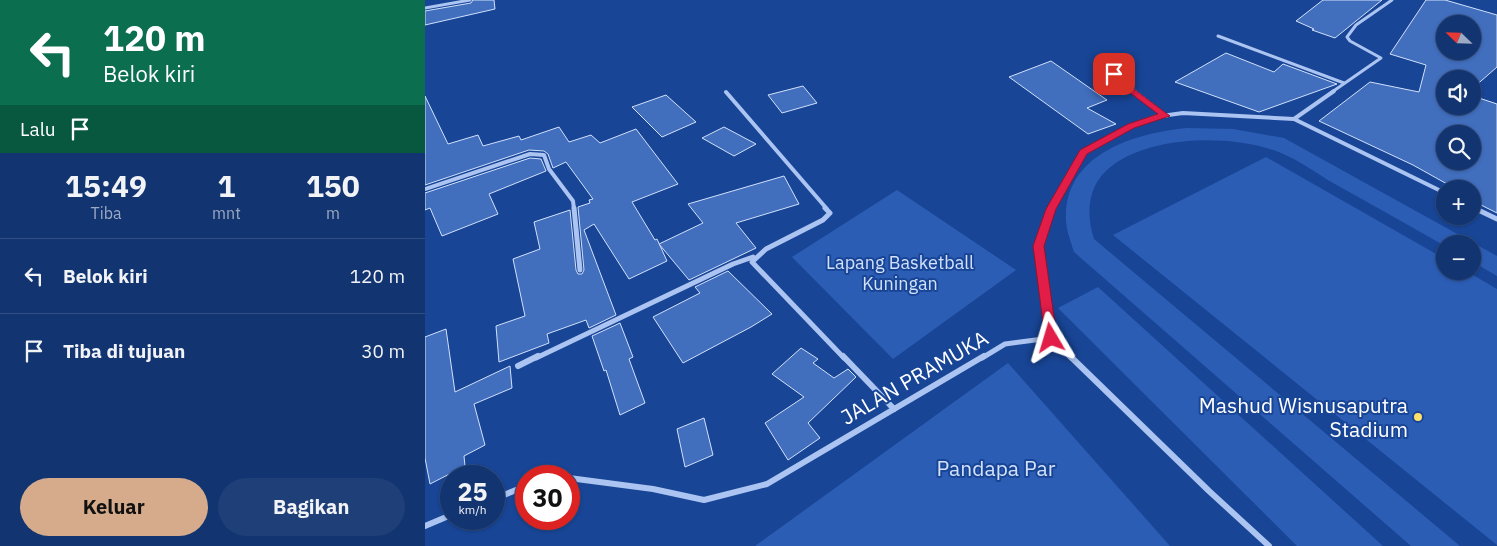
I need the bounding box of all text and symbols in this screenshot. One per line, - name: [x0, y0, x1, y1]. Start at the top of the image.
- text: 120 m: [103, 15, 206, 61]
- north arrow: [1436, 15, 1481, 60]
- map controls: [1436, 15, 1481, 280]
- icon: left: [20, 20, 85, 85]
- pin: [1093, 53, 1135, 95]
- text: Belok kiri: [103, 59, 195, 88]
- icon: arrive: [1100, 60, 1128, 88]
- button: sound: [1436, 70, 1481, 115]
- icon: arrive: [66, 115, 94, 143]
- text: Lalu: [20, 117, 56, 141]
- button: search: [1436, 125, 1481, 170]
- text: 15:49: [65, 166, 147, 205]
- text: 1: [217, 166, 235, 205]
- text: 150: [306, 166, 360, 205]
- button: +: [1436, 180, 1481, 225]
- text: Tiba: [91, 203, 122, 223]
- text: mnt: [212, 203, 241, 223]
- text: m: [326, 203, 340, 223]
- button: −: [1436, 235, 1481, 280]
- park label: Lapang Basketball Kuningan: [826, 251, 974, 295]
- icon: left: [20, 262, 48, 290]
- text: Belok kiri: [63, 264, 148, 288]
- text: 120 m: [350, 264, 405, 288]
- position arrow: [1024, 311, 1076, 363]
- street label: JALAN PRAMUKA: [835, 323, 993, 431]
- icon: arrive: [20, 337, 48, 365]
- text: Tiba di tujuan: [63, 339, 185, 363]
- text: 30 m: [361, 339, 405, 363]
- place label: Mashud Wisnusaputra Stadium: [1199, 391, 1408, 443]
- marker: Mashud Wisnusaputra Stadium: [1412, 411, 1424, 423]
- park label: Pandapa Par: [937, 454, 1056, 482]
- speed limit sign: 30: [515, 465, 580, 530]
- text: 25: [457, 475, 488, 508]
- button: Keluar: [20, 478, 208, 536]
- button: Bagikan: [218, 478, 405, 536]
- text: km/h: [458, 502, 487, 517]

